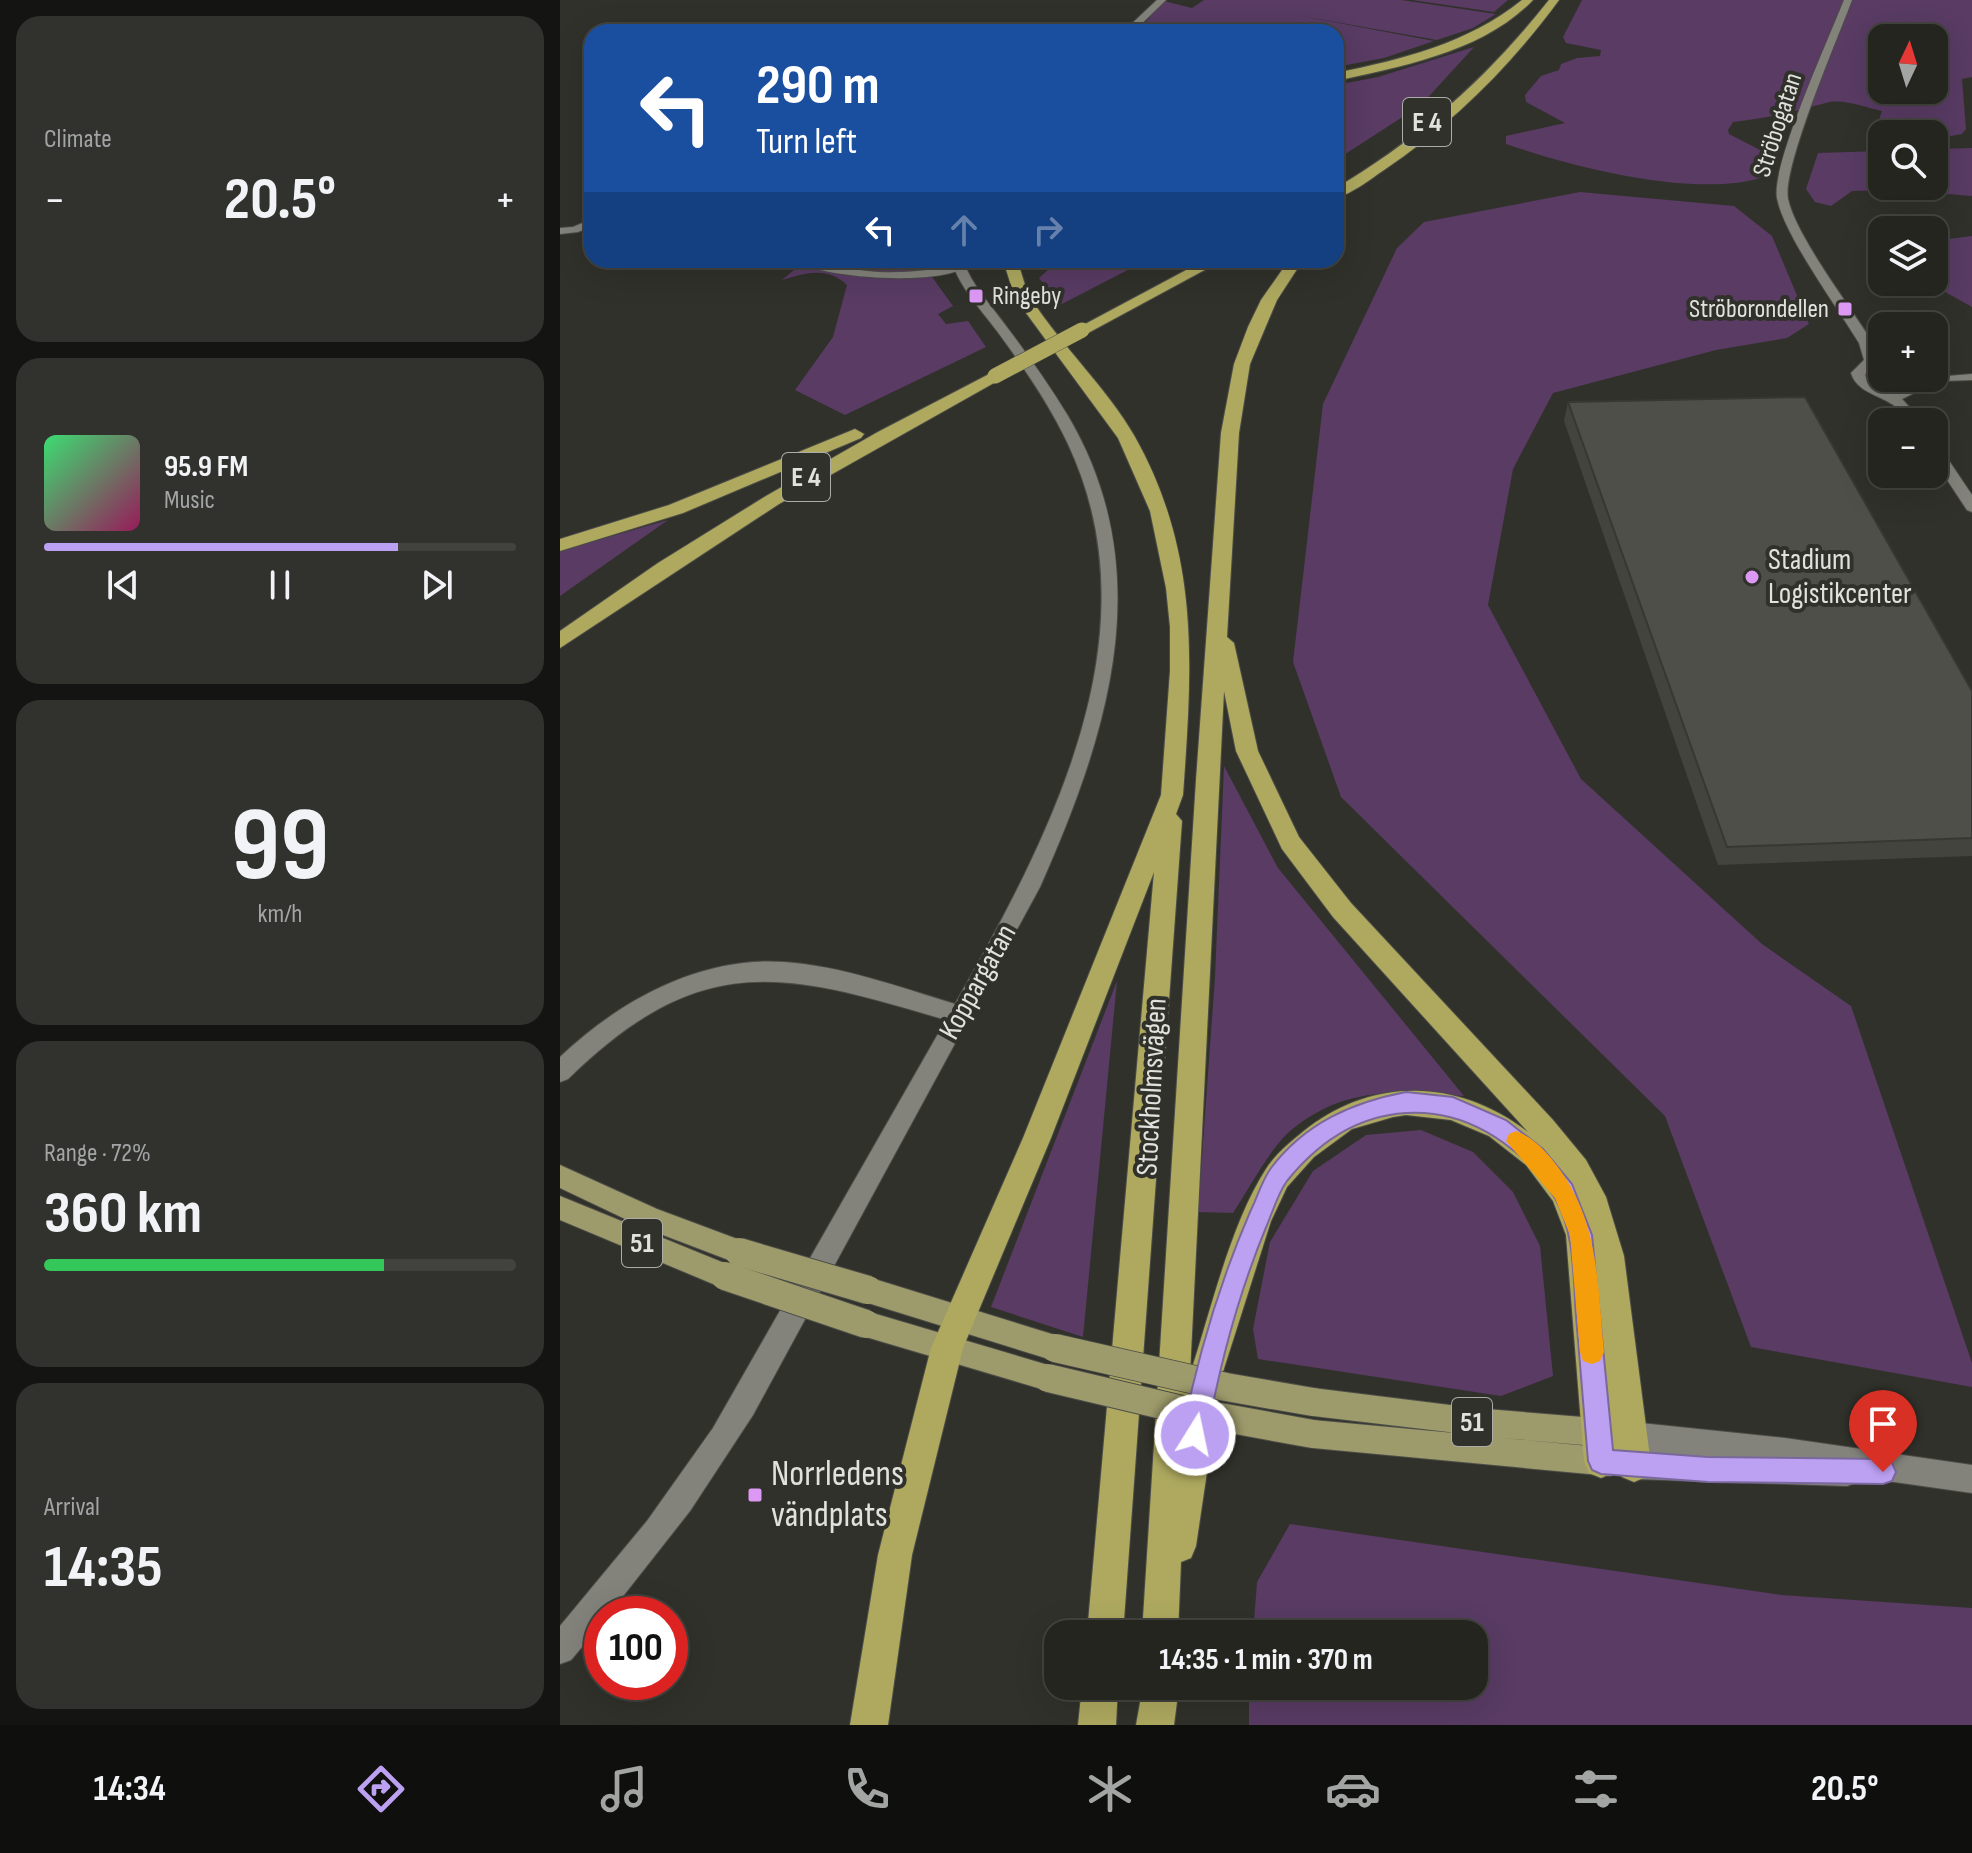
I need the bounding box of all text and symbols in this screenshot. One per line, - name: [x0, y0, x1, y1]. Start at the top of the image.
- north arrow: [1868, 24, 1948, 104]
- map controls: [1868, 24, 1948, 488]
- text: 290 m: [756, 53, 880, 120]
- icon: left: [624, 56, 728, 160]
- street label: Ströbogatan: [1747, 69, 1809, 181]
- road number: E 4: [1403, 98, 1451, 146]
- button: search: [1868, 120, 1948, 200]
- text: Turn left: [756, 121, 857, 164]
- text: Climate: [44, 124, 112, 155]
- text: 20.5°: [224, 164, 336, 236]
- text: −: [44, 174, 66, 227]
- text: +: [494, 174, 516, 227]
- icon: left: [858, 208, 902, 252]
- icon: ahead: [942, 208, 986, 252]
- icon: right: [1026, 208, 1070, 252]
- button: layers: [1868, 216, 1948, 296]
- place label: Ringeby: [992, 281, 1061, 312]
- marker: Ringeby: [967, 287, 985, 305]
- place label: Ströborondellen: [1689, 294, 1829, 325]
- marker: Ströborondellen: [1836, 300, 1854, 318]
- button: +: [1868, 312, 1948, 392]
- button: −: [1868, 408, 1948, 488]
- text: 95.9 FM: [164, 449, 248, 485]
- road number: E 4: [782, 453, 830, 501]
- text: Music: [164, 485, 215, 516]
- place label: Stadium Logistikcenter: [1768, 542, 1912, 612]
- icon: previous: [101, 563, 145, 607]
- icon: pause: [258, 563, 302, 607]
- icon: next: [415, 563, 459, 607]
- marker: Stadium Logistikcenter: [1743, 568, 1761, 586]
- text: 99: [231, 784, 329, 909]
- text: km/h: [258, 899, 302, 930]
- street label: Koppargatan: [932, 918, 1024, 1046]
- street label: Stockholmsvägen: [1129, 997, 1175, 1177]
- text: Range · 72%: [44, 1138, 151, 1169]
- text: 360 km: [44, 1178, 202, 1250]
- road number: 51: [622, 1219, 662, 1267]
- pin: [1849, 1390, 1917, 1472]
- position arrow: [1153, 1393, 1237, 1477]
- road number: 51: [1452, 1398, 1492, 1446]
- icon: arrive: [1861, 1402, 1905, 1446]
- place label: Norrledens vändplats: [771, 1453, 904, 1537]
- marker: Norrledens vändplats: [746, 1486, 764, 1504]
- text: Arrival: [44, 1492, 100, 1523]
- text: 14:35: [44, 1532, 163, 1604]
- speed limit sign: 100: [584, 1596, 688, 1700]
- text: 14:35 · 1 min · 370 m: [1159, 1642, 1373, 1678]
- icon: directions: [353, 1761, 409, 1817]
- icon: music: [596, 1761, 652, 1817]
- icon: phone: [839, 1761, 895, 1817]
- icon: climate: [1082, 1761, 1138, 1817]
- icon: car: [1325, 1761, 1381, 1817]
- icon: filters: [1568, 1761, 1624, 1817]
- text: 14:34: [94, 1768, 166, 1811]
- text: 20.5°: [1811, 1768, 1878, 1811]

